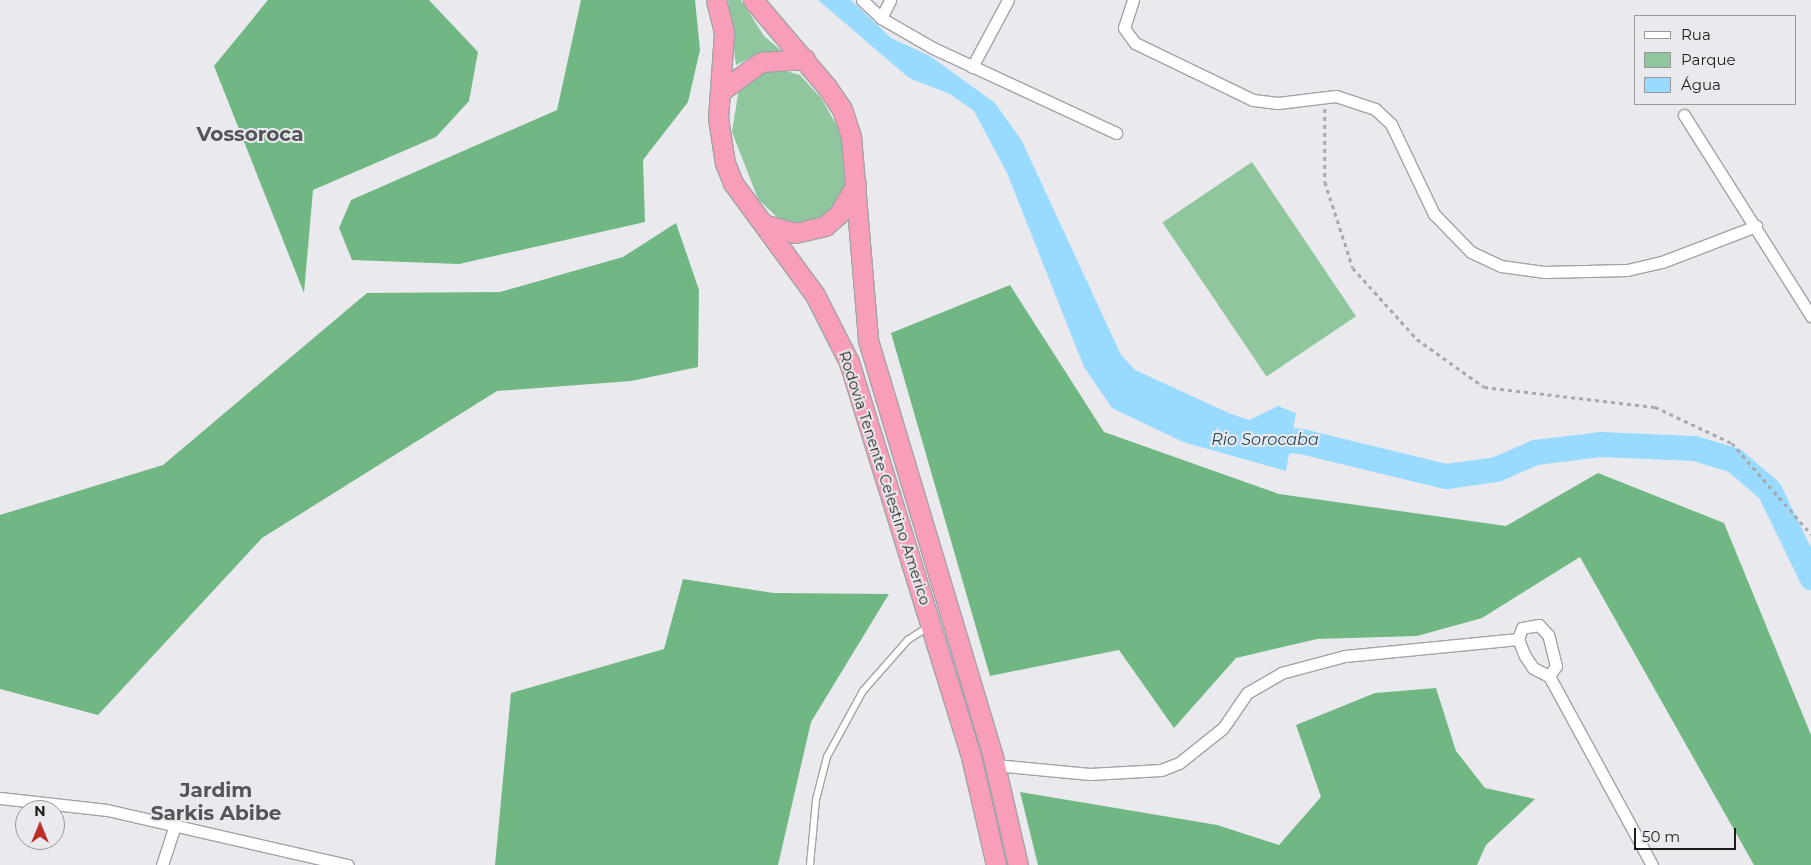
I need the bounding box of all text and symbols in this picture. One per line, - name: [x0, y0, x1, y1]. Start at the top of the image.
- legend: [1634, 15, 1796, 105]
- text: Rua: [1681, 25, 1711, 44]
- text: Parque: [1681, 50, 1736, 69]
- text: Água: [1681, 75, 1721, 94]
- district label: Vossoroca: [197, 122, 303, 146]
- street label: Rodovia Tenente Celestino Americo: [835, 349, 935, 607]
- water label: Rio Sorocaba: [1211, 430, 1319, 450]
- district label: Jardim Sarkis Abibe: [151, 778, 281, 825]
- north arrow: [15, 800, 65, 850]
- text: N: [34, 802, 46, 820]
- scale bar: [1636, 818, 1738, 850]
- text: 50 m: [1642, 827, 1680, 846]

